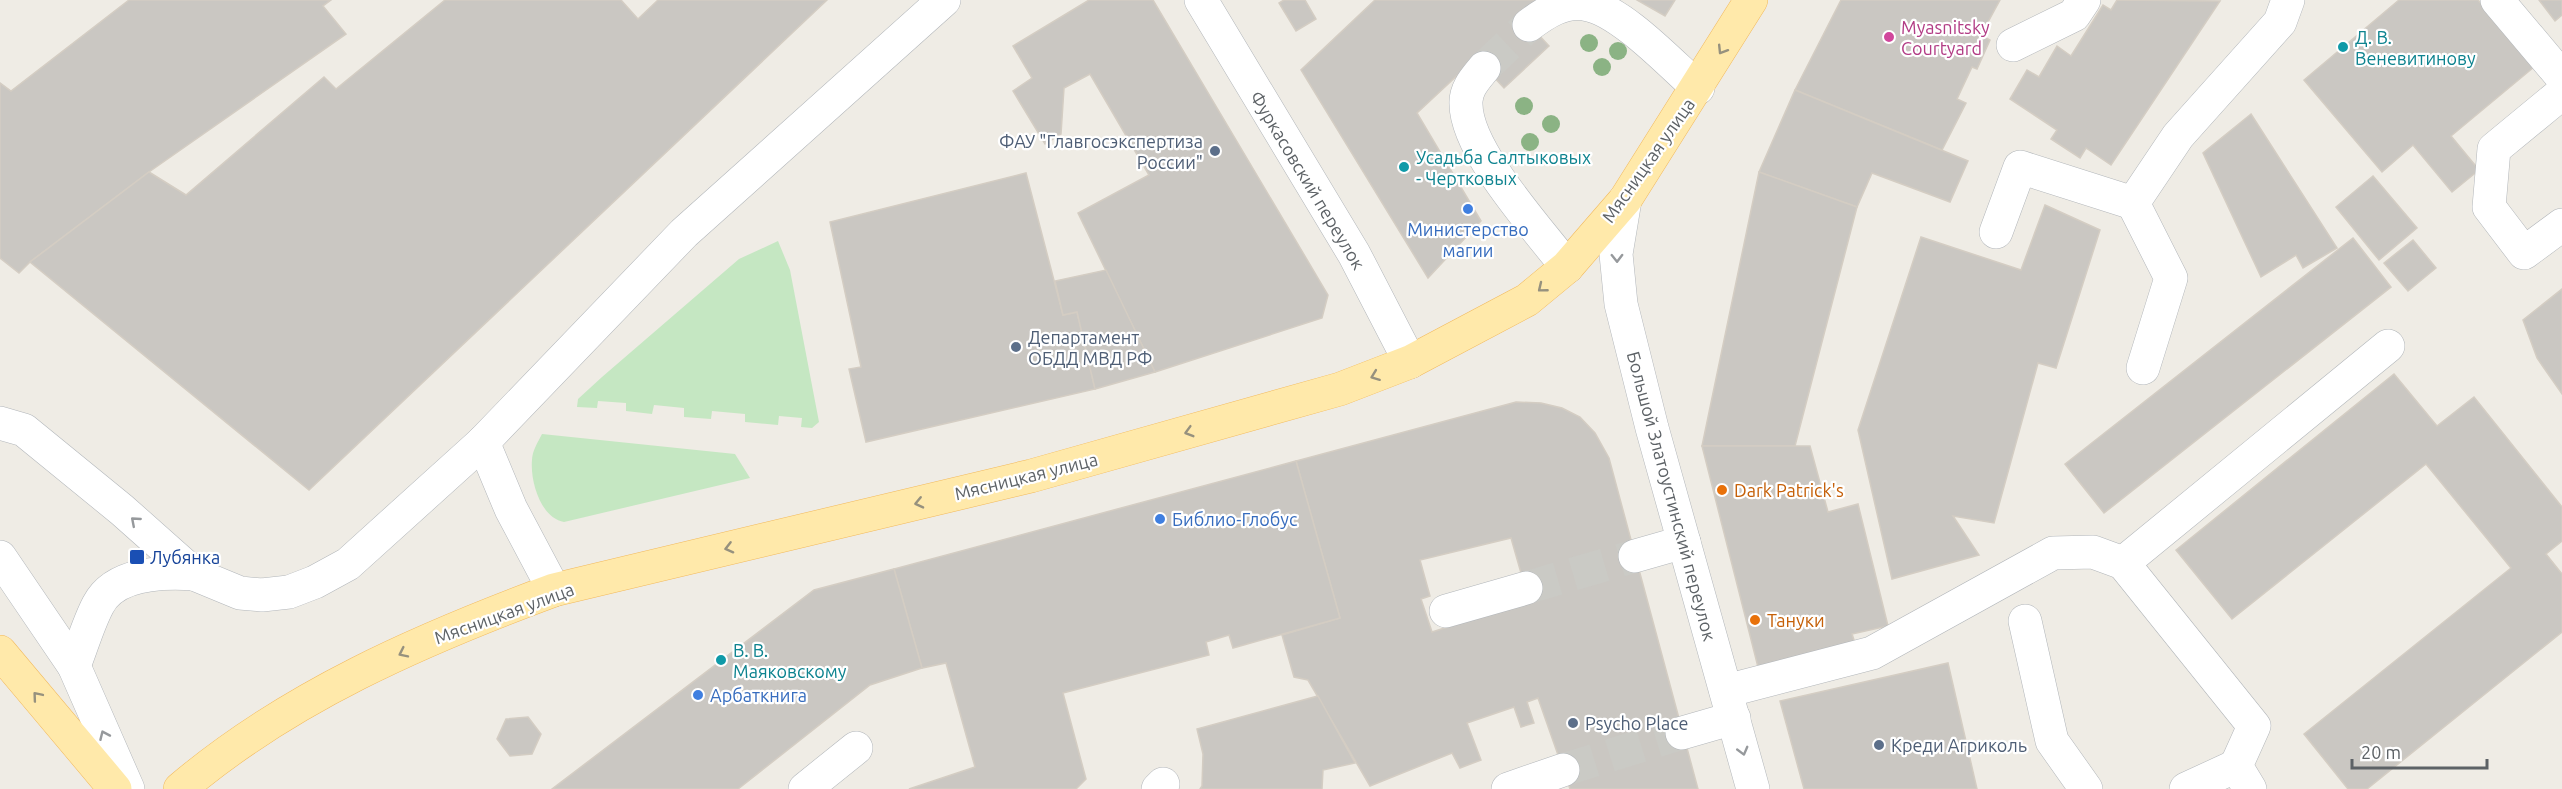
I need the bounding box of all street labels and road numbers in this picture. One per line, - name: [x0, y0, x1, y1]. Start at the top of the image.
- street label: Фуркасовский переулок: [1247, 87, 1369, 273]
- street label: Мясницкая улица: [1598, 94, 1698, 226]
- street label: Большой Златоустинский переулок: [1624, 349, 1720, 643]
- street label: Мясницкая улица: [952, 449, 1100, 503]
- street label: Мясницкая улица: [432, 578, 576, 648]

